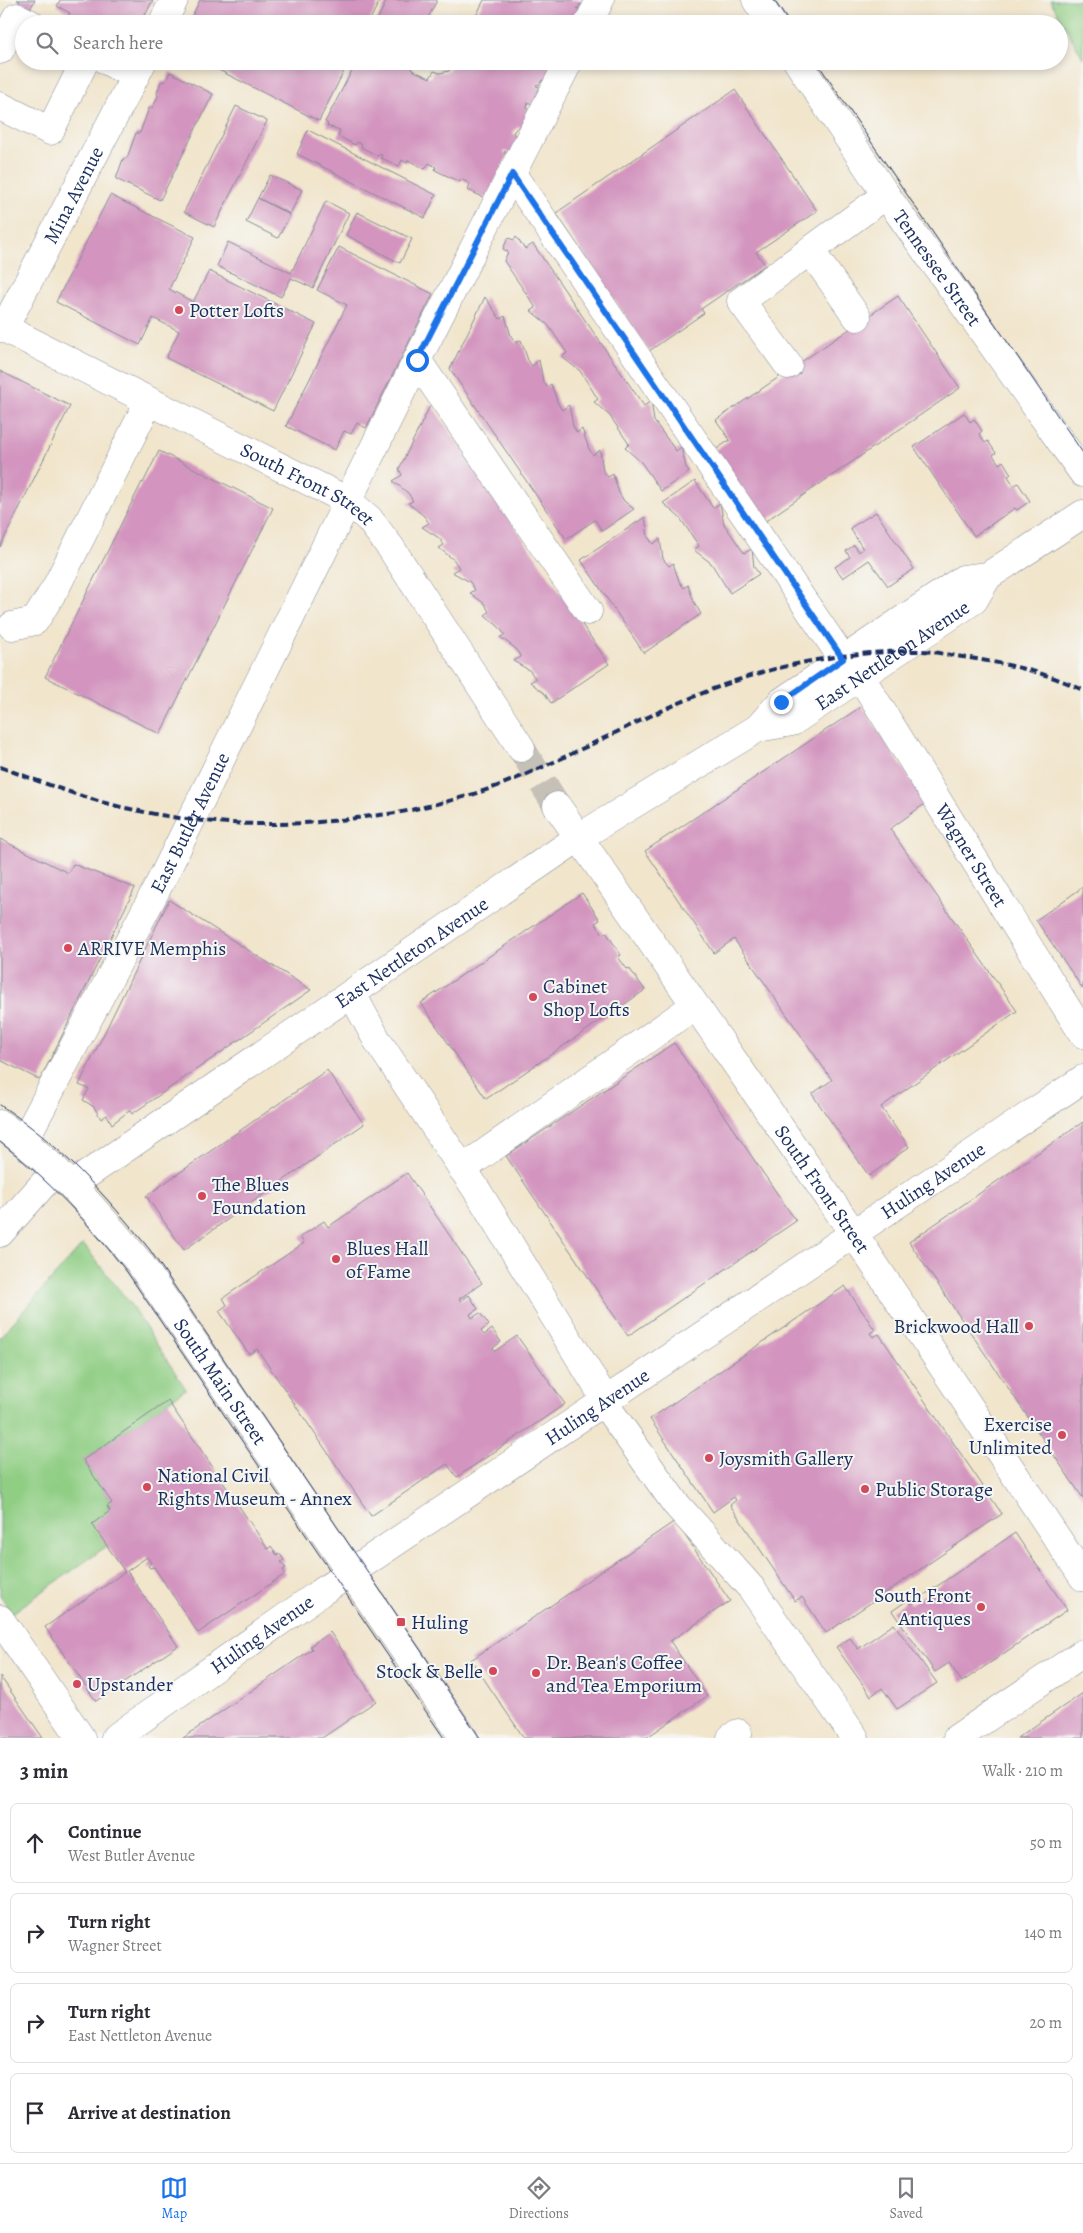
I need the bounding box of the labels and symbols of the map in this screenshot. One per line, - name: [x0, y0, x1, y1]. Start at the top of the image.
- street label: Mina Avenue: [37, 142, 110, 249]
- street label: Tennessee Street: [887, 204, 988, 332]
- place label: Potter Lofts: [189, 297, 284, 324]
- marker: Potter Lofts: [173, 304, 185, 316]
- route start: [406, 349, 429, 372]
- street label: South Front Street: [236, 436, 382, 531]
- street label: East Nettleton Avenue: [810, 594, 975, 717]
- route end: [770, 691, 793, 714]
- street label: East Butler Avenue: [144, 748, 236, 898]
- street label: Wagner Street: [928, 798, 1014, 913]
- street label: East Nettleton Avenue: [330, 890, 494, 1015]
- place label: ARRIVE Memphis: [77, 935, 226, 962]
- marker: ARRIVE Memphis: [62, 942, 74, 954]
- place label: Cabinet Shop Lofts: [543, 973, 630, 1023]
- marker: Cabinet Shop Lofts: [527, 991, 539, 1003]
- street label: South Front Street: [768, 1120, 876, 1259]
- street label: Huling Avenue: [875, 1136, 991, 1226]
- place label: The Blues Foundation: [212, 1171, 306, 1221]
- marker: The Blues Foundation: [196, 1190, 208, 1202]
- place label: Blues Hall of Fame: [346, 1235, 428, 1285]
- marker: Blues Hall of Fame: [330, 1253, 342, 1265]
- street label: South Main Street: [167, 1313, 273, 1451]
- place label: Brickwood Hall: [893, 1313, 1019, 1340]
- marker: Brickwood Hall: [1023, 1320, 1035, 1332]
- street label: Huling Avenue: [539, 1362, 655, 1452]
- place label: Exercise Unlimited: [969, 1411, 1052, 1461]
- marker: Exercise Unlimited: [1056, 1429, 1068, 1441]
- place label: Joysmith Gallery: [719, 1445, 854, 1472]
- marker: Joysmith Gallery: [703, 1452, 715, 1464]
- place label: National Civil Rights Museum - Annex: [157, 1462, 352, 1512]
- place label: Public Storage: [875, 1476, 993, 1503]
- marker: National Civil Rights Museum - Annex: [141, 1481, 153, 1493]
- marker: Public Storage: [859, 1483, 871, 1495]
- place label: South Front Antiques: [874, 1582, 971, 1632]
- street label: Huling Avenue: [205, 1588, 319, 1680]
- marker: South Front Antiques: [975, 1601, 987, 1613]
- place label: Huling: [411, 1609, 468, 1636]
- marker: Huling: [395, 1616, 407, 1628]
- place label: Dr. Bean's Coffee and Tea Emporium: [546, 1649, 702, 1699]
- place label: Stock & Belle: [376, 1658, 483, 1685]
- marker: Stock & Belle: [487, 1665, 499, 1677]
- marker: Dr. Bean's Coffee and Tea Emporium: [530, 1667, 542, 1679]
- place label: Upstander: [87, 1671, 173, 1698]
- marker: Upstander: [71, 1678, 83, 1690]

